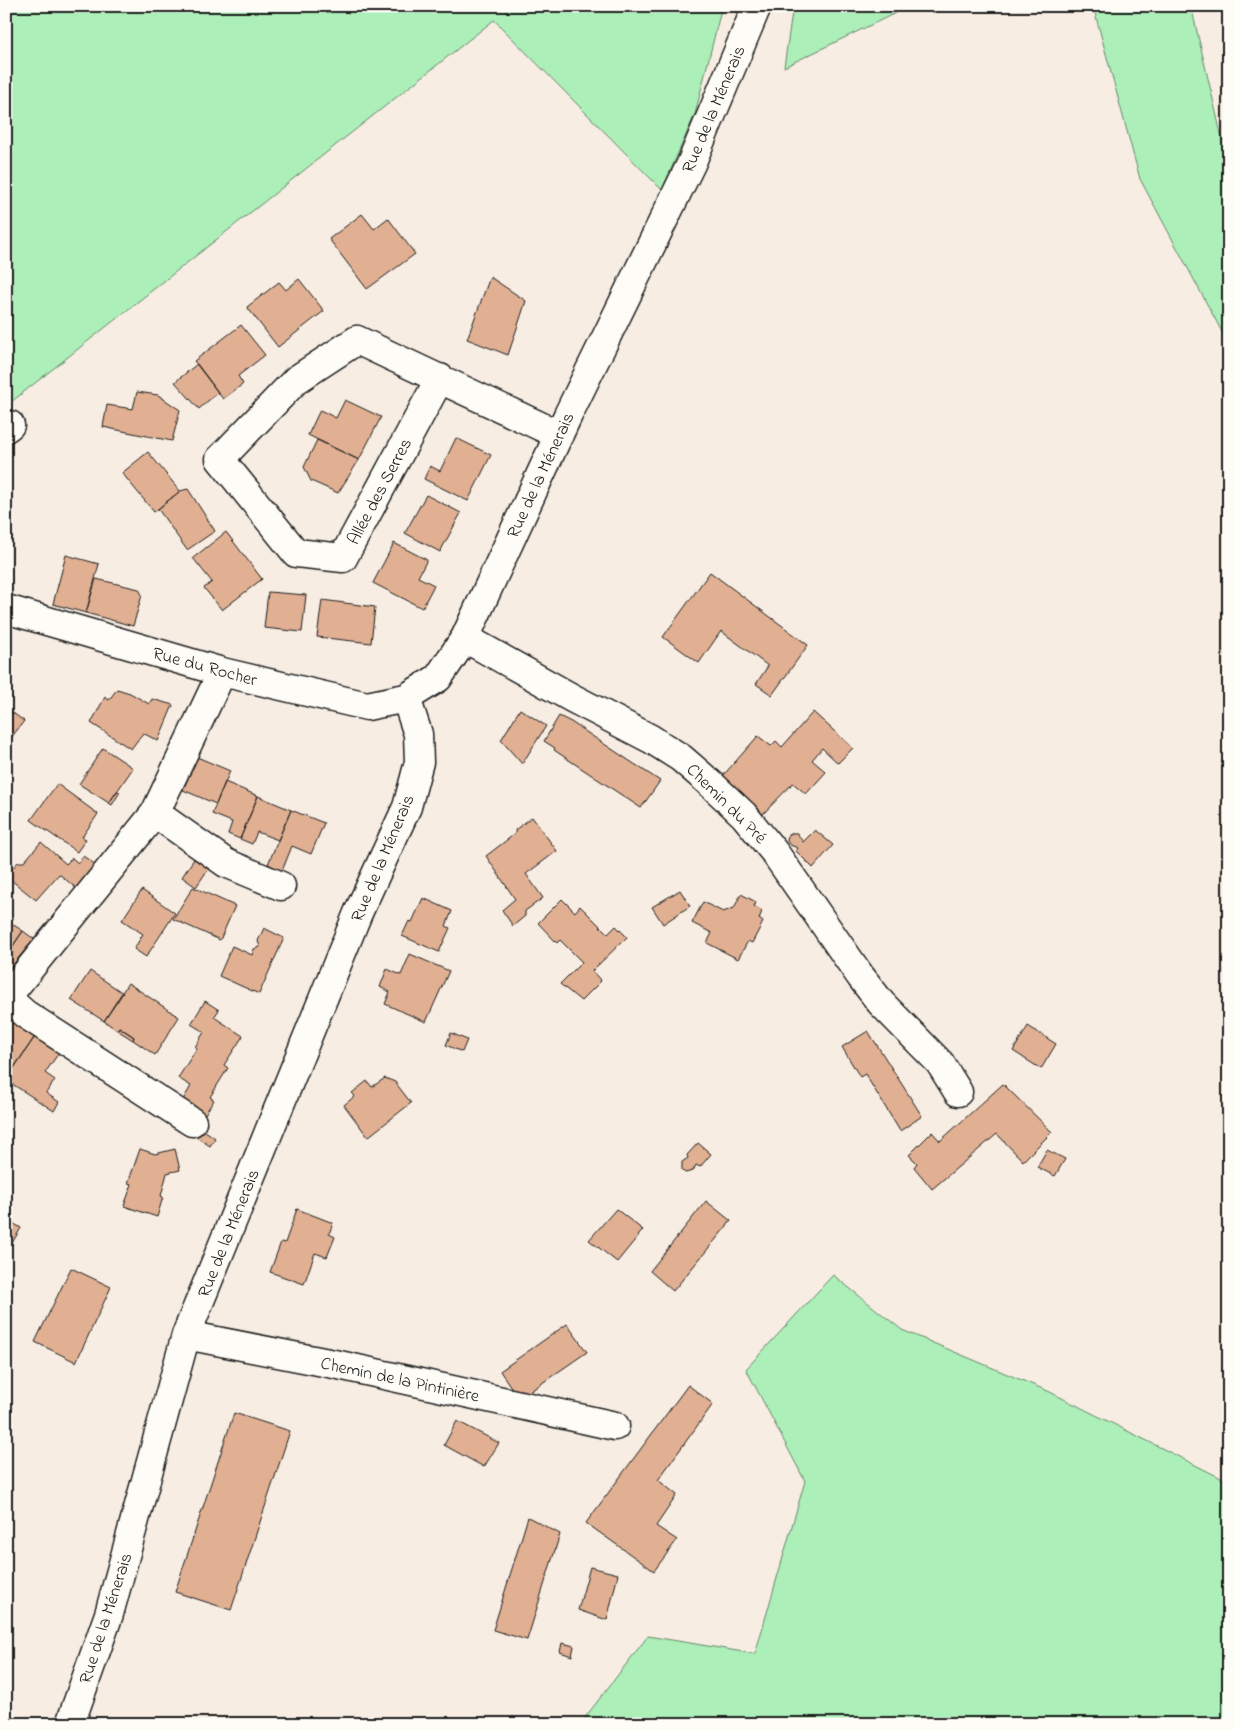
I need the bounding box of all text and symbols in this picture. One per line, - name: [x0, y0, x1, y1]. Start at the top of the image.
- street label: Rue de la Ménerais: [676, 42, 753, 178]
- street label: Rue de la Ménerais: [501, 409, 582, 543]
- street label: Allée des Serres: [342, 434, 420, 550]
- street label: Rue du Rocher: [149, 642, 260, 694]
- street label: Chemin du Pré: [679, 758, 773, 851]
- street label: Rue de la Ménerais: [345, 791, 422, 927]
- street label: Rue de la Ménerais: [192, 1166, 267, 1302]
- street label: Chemin de la Pintinière: [318, 1351, 482, 1411]
- street label: Rue de la Ménerais: [73, 1550, 140, 1687]

